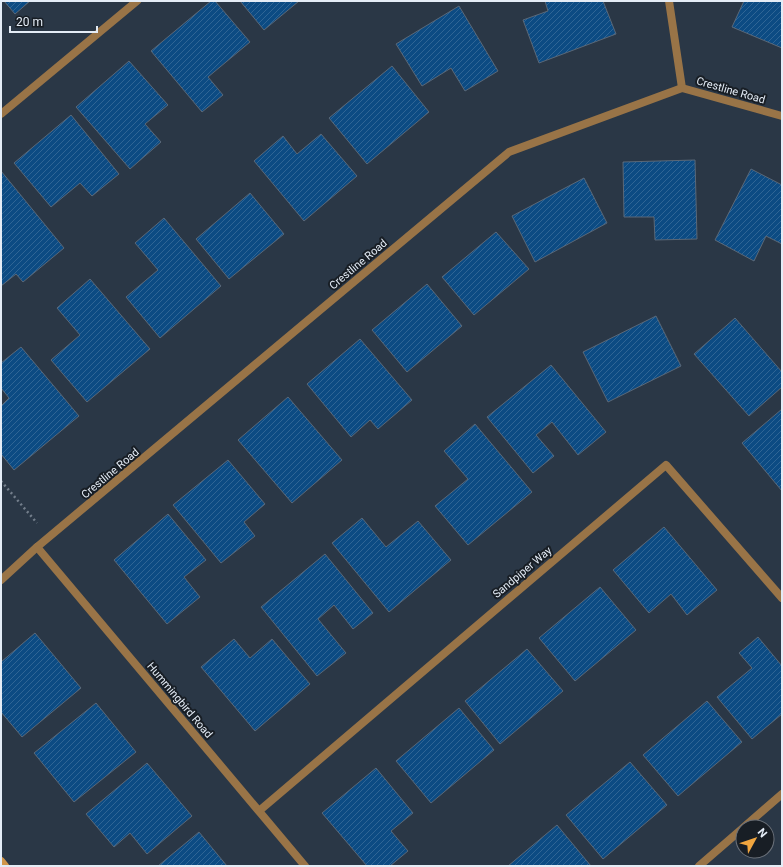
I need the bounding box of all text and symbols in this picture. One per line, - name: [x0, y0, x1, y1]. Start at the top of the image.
- scale bar: [10, 8, 97, 34]
- text: 20 m: [16, 15, 43, 29]
- street label: Crestline Road: [695, 74, 767, 107]
- street label: Crestline Road: [327, 237, 390, 292]
- street label: Crestline Road: [79, 446, 142, 501]
- street label: Sandpiper Way: [490, 543, 555, 601]
- street label: Hummingbird Road: [144, 660, 215, 741]
- north arrow: [735, 819, 775, 859]
- text: N: [755, 826, 770, 840]

